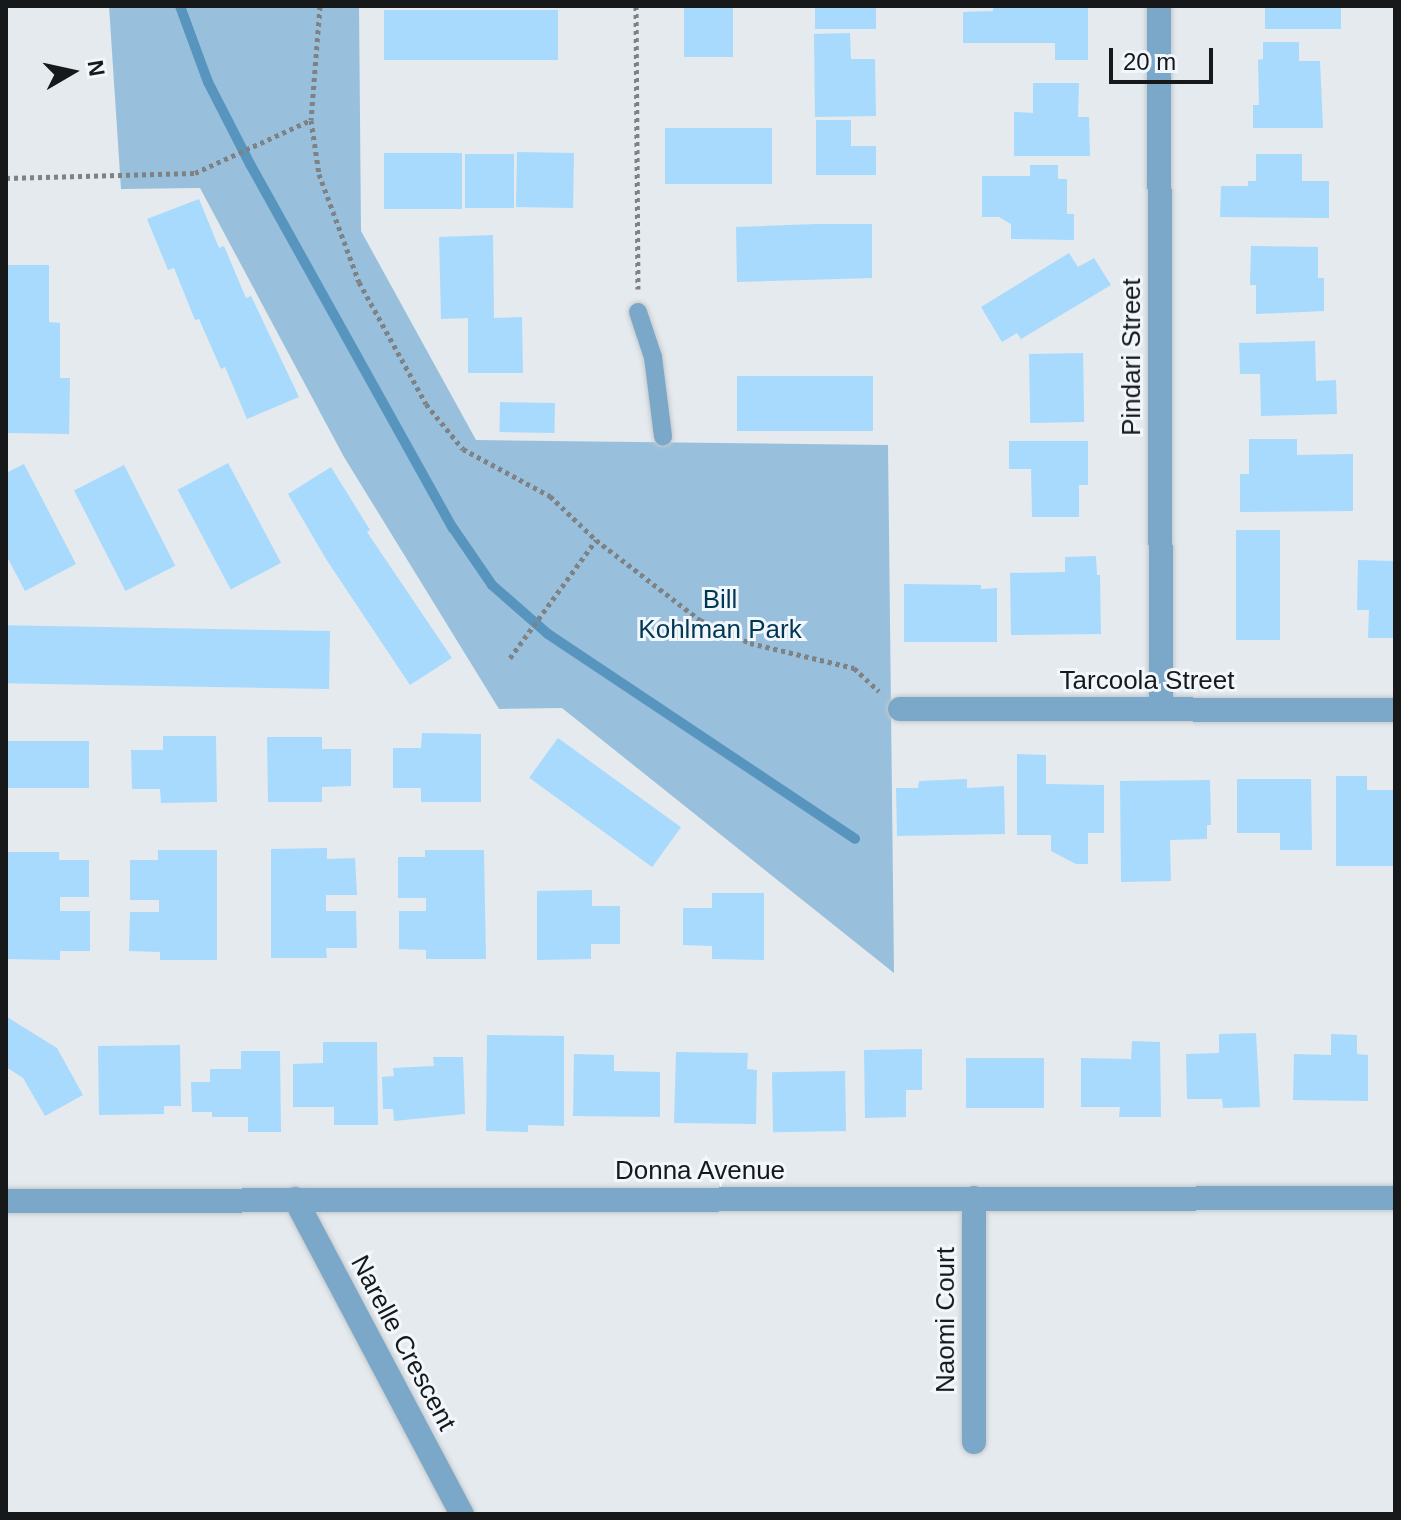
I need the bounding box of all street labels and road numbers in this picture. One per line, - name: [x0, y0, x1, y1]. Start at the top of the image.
- street label: Pindari Street: [1116, 278, 1148, 436]
- street label: Tarcoola Street: [1060, 665, 1234, 697]
- street label: Donna Avenue: [614, 1155, 786, 1187]
- street label: Naomi Court: [930, 1247, 962, 1393]
- street label: Narelle Crescent: [344, 1250, 462, 1436]

